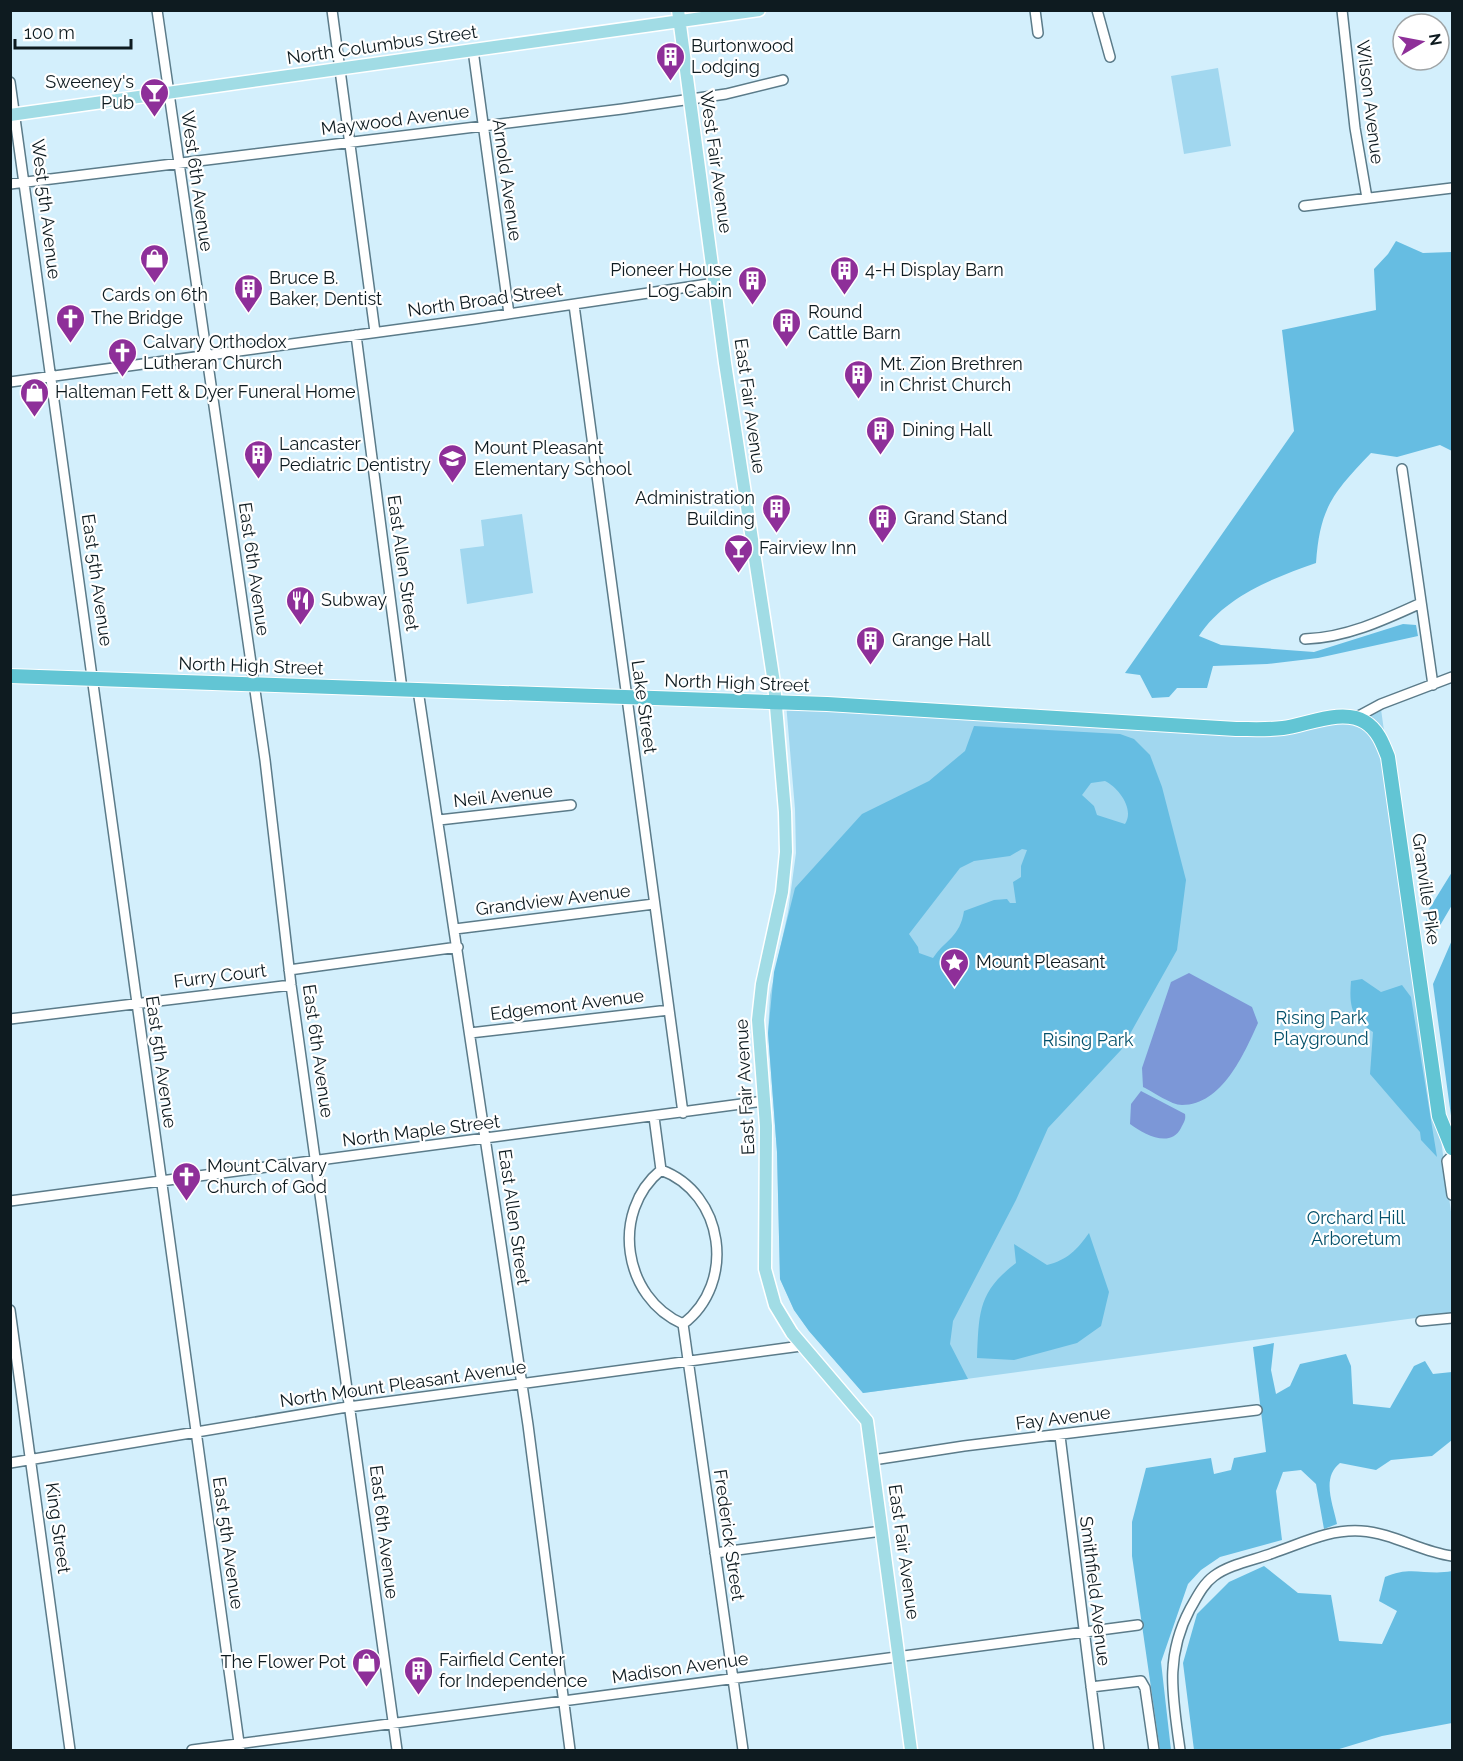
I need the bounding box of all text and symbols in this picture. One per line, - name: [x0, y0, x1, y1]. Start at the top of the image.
- scale bar: [15, 12, 130, 50]
- north arrow: [1391, 12, 1451, 72]
- street label: North Columbus Street: [285, 21, 478, 68]
- text: 100 m: [24, 22, 75, 43]
- text: N: [1425, 32, 1446, 47]
- place label: Burtonwood Lodging: [691, 35, 794, 77]
- street label: Wilson Avenue: [1352, 39, 1389, 166]
- building icon: Burtonwood Lodging: [654, 40, 686, 82]
- place label: Sweeney's Pub: [45, 71, 134, 113]
- bar icon: Sweeney's Pub: [139, 76, 171, 118]
- street label: West Fair Avenue: [696, 89, 737, 235]
- street label: Maywood Avenue: [320, 100, 471, 139]
- street label: West 6th Avenue: [177, 109, 218, 253]
- street label: Arnold Avenue: [489, 118, 527, 243]
- street label: West 5th Avenue: [27, 138, 66, 281]
- shop icon: Cards on 6th: [139, 242, 171, 284]
- building icon: 4-H Display Barn: [828, 254, 860, 296]
- place label: Pioneer House Log Cabin: [610, 259, 732, 301]
- place label: 4-H Display Barn: [865, 259, 1004, 280]
- building icon: Pioneer House Log Cabin: [737, 264, 769, 306]
- place label: Bruce B. Baker, Dentist: [269, 267, 382, 309]
- building icon: Bruce B. Baker, Dentist: [232, 272, 264, 314]
- street label: North Broad Street: [406, 278, 564, 321]
- place label: Cards on 6th: [102, 284, 208, 305]
- place label: Round Cattle Barn: [808, 301, 901, 343]
- church icon: The Bridge: [54, 302, 86, 344]
- building icon: Round Cattle Barn: [771, 306, 803, 348]
- place label: The Bridge: [91, 307, 183, 328]
- place label: Calvary Orthodox Lutheran Church: [143, 331, 287, 373]
- church icon: Calvary Orthodox Lutheran Church: [106, 336, 138, 378]
- street label: East Fair Avenue: [731, 337, 770, 475]
- place label: Mt. Zion Brethren in Christ Church: [880, 353, 1023, 395]
- building icon: Mt. Zion Brethren in Christ Church: [843, 358, 875, 400]
- shop icon: Halteman Fett & Dyer Funeral Home: [18, 376, 50, 418]
- place label: Halteman Fett & Dyer Funeral Home: [55, 381, 356, 402]
- building icon: Dining Hall: [865, 414, 897, 456]
- place label: Dining Hall: [902, 419, 992, 440]
- place label: Lancaster Pediatric Dentistry: [279, 433, 431, 475]
- place label: Mount Pleasant Elementary School: [474, 437, 632, 479]
- building icon: Lancaster Pediatric Dentistry: [242, 438, 274, 480]
- school or university icon: Mount Pleasant Elementary School: [437, 442, 469, 484]
- place label: Administration Building: [635, 487, 755, 529]
- building icon: Administration Building: [760, 492, 792, 534]
- street label: East Allen Street: [384, 494, 423, 632]
- street label: East 6th Avenue: [235, 501, 274, 637]
- building icon: Grand Stand: [867, 502, 899, 544]
- place label: Grand Stand: [904, 507, 1008, 528]
- street label: East 5th Avenue: [78, 512, 117, 648]
- bar icon: Fairview Inn: [722, 532, 754, 574]
- place label: Fairview Inn: [759, 537, 857, 558]
- restaurant icon: Subway: [284, 584, 316, 626]
- place label: Subway: [321, 589, 387, 610]
- building icon: Grange Hall: [855, 624, 887, 666]
- place label: Grange Hall: [892, 629, 991, 650]
- street label: North High Street: [178, 652, 324, 679]
- street label: Lake Street: [628, 659, 661, 755]
- street label: North High Street: [664, 669, 810, 696]
- street label: Neil Avenue: [452, 780, 554, 811]
- street label: Granville Pike: [1408, 832, 1445, 947]
- street label: Grandview Avenue: [474, 880, 632, 919]
- place icon: Mount Pleasant: [939, 946, 971, 988]
- place label: Mount Pleasant: [976, 951, 1105, 972]
- street label: Furry Court: [172, 959, 268, 992]
- street label: East 6th Avenue: [299, 983, 338, 1119]
- street label: Edgemont Avenue: [489, 985, 645, 1024]
- street label: East 5th Avenue: [142, 994, 181, 1130]
- park label: Rising Park Playground: [1273, 1007, 1369, 1049]
- street label: East Fair Avenue: [730, 1018, 759, 1156]
- park label: Rising Park: [1042, 1029, 1134, 1050]
- street label: North Maple Street: [341, 1110, 501, 1151]
- street label: East Allen Street: [495, 1148, 534, 1286]
- place label: Mount Calvary Church of God: [207, 1155, 327, 1197]
- church icon: Mount Calvary Church of God: [170, 1160, 202, 1202]
- park label: Orchard Hill Arboretum: [1307, 1207, 1405, 1249]
- street label: North Mount Pleasant Avenue: [278, 1356, 528, 1411]
- street label: Fay Avenue: [1014, 1401, 1112, 1434]
- street label: East 6th Avenue: [366, 1464, 403, 1600]
- street label: Frederick Street: [710, 1468, 749, 1602]
- street label: East 5th Avenue: [209, 1475, 248, 1611]
- street label: King Street: [42, 1481, 75, 1575]
- street label: East Fair Avenue: [885, 1483, 924, 1621]
- street label: Smithfield Avenue: [1076, 1515, 1115, 1667]
- shop icon: The Flower Pot: [351, 1646, 383, 1688]
- street label: Madison Avenue: [610, 1647, 750, 1687]
- place label: Fairfield Center for Independence: [439, 1649, 588, 1691]
- place label: The Flower Pot: [221, 1651, 346, 1672]
- building icon: Fairfield Center for Independence: [402, 1654, 434, 1696]

